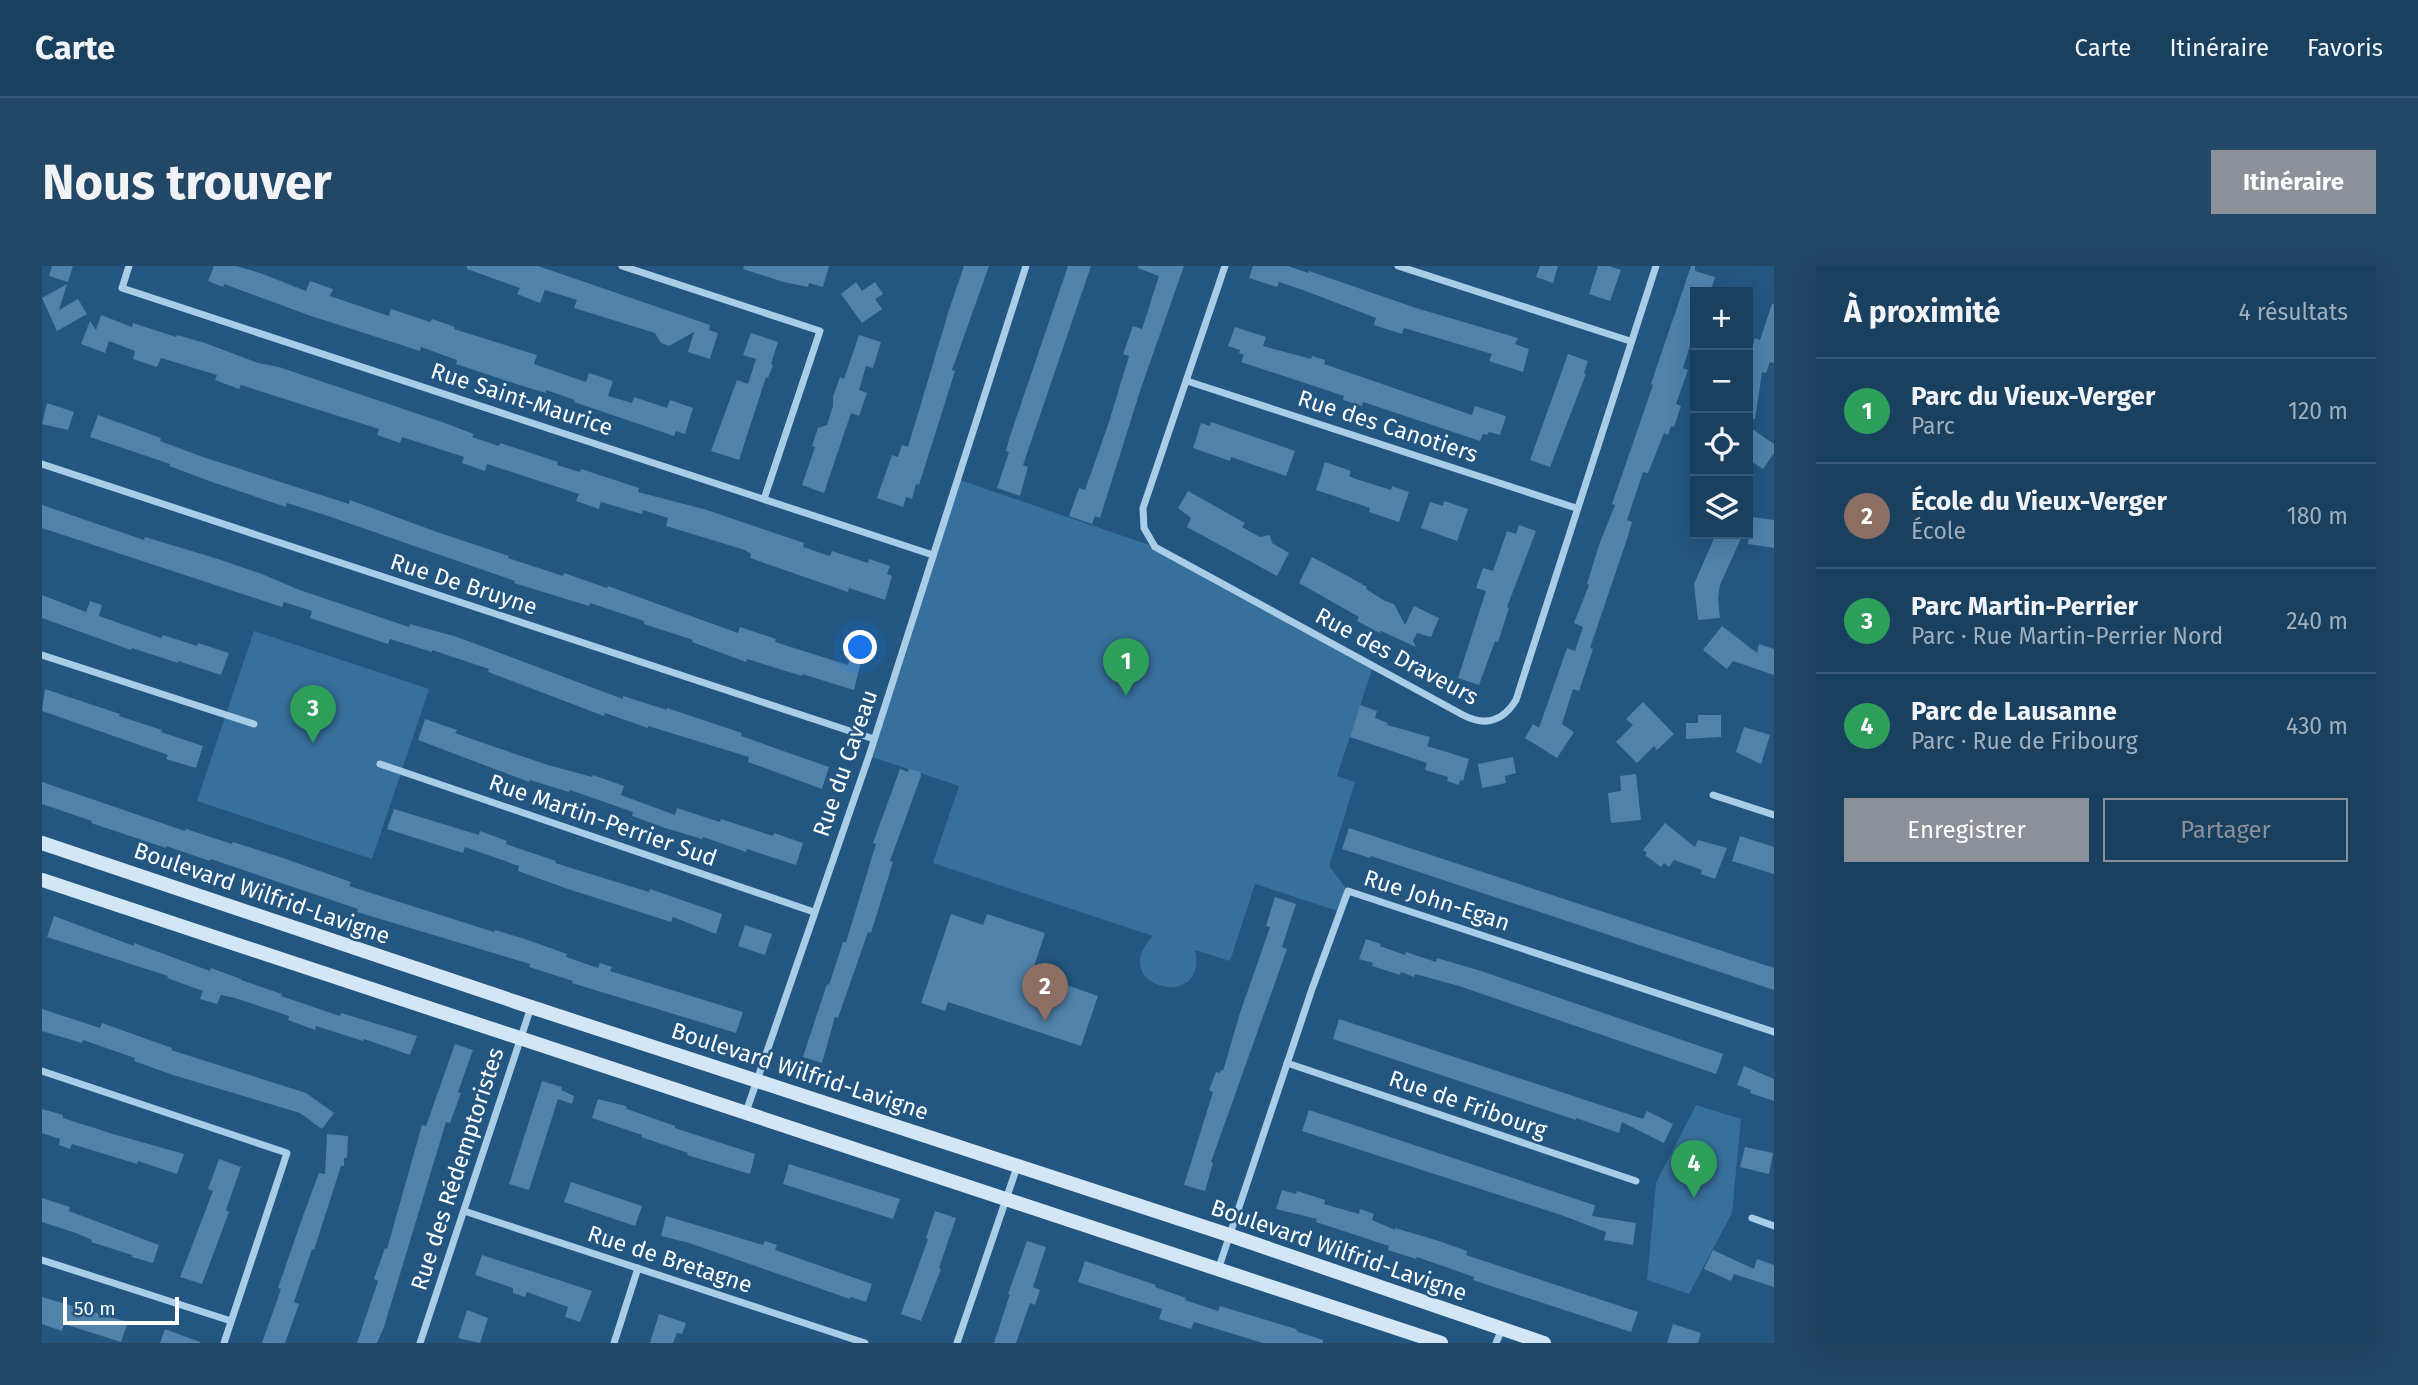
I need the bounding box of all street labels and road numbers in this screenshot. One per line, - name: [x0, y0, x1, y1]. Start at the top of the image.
- street label: Rue Saint-Maurice: [427, 356, 617, 442]
- street label: Rue des Canotiers: [1294, 384, 1482, 468]
- street label: Rue De Bruyne: [387, 547, 541, 621]
- street label: Rue des Draveurs: [1311, 601, 1483, 711]
- street label: Rue du Caveau: [807, 686, 883, 840]
- street label: Rue Martin-Perrier Sud: [485, 768, 721, 872]
- street label: Boulevard Wilfrid-Lavigne: [130, 836, 394, 950]
- street label: Rue John-Egan: [1360, 863, 1514, 937]
- street label: Boulevard Wilfrid-Lavigne: [668, 1016, 932, 1126]
- street label: Rue des Rédemptoristes: [405, 1044, 509, 1294]
- street label: Rue de Fribourg: [1385, 1064, 1551, 1144]
- street label: Boulevard Wilfrid-Lavigne: [1207, 1193, 1471, 1307]
- street label: Rue de Bretagne: [584, 1219, 756, 1299]

